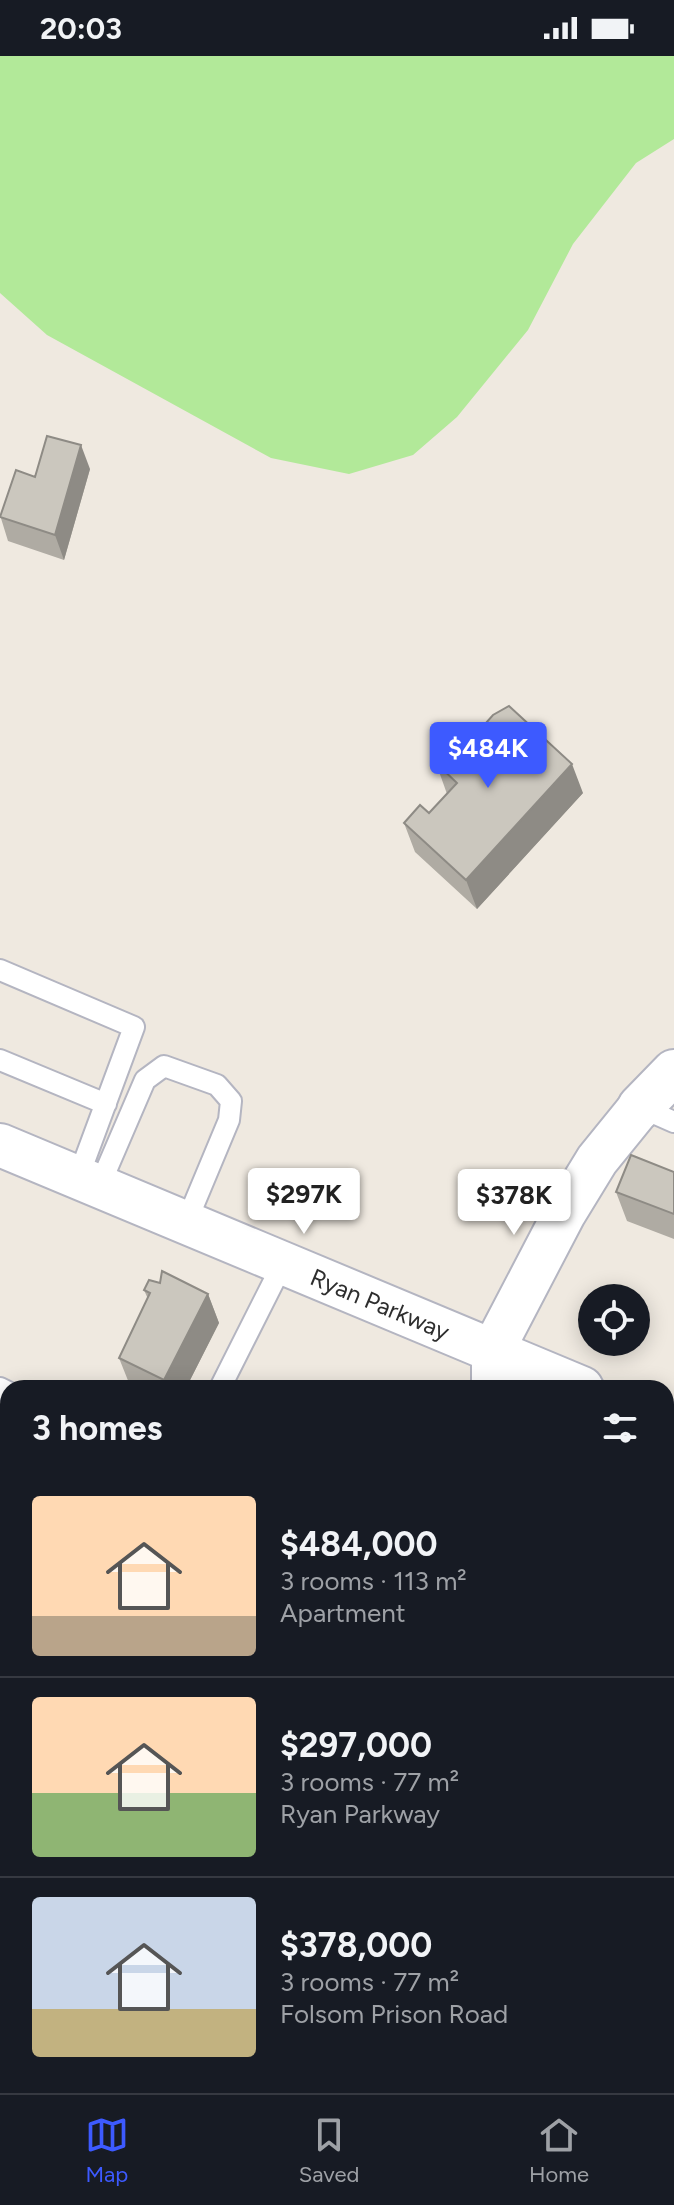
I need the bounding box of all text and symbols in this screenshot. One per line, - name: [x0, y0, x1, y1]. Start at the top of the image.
- text: 20:03: [40, 10, 122, 47]
- pin: $484K: [432, 722, 544, 790]
- text: $484K: [448, 732, 528, 764]
- pin: $297K: [248, 1168, 360, 1236]
- pin: $378K: [458, 1169, 570, 1237]
- text: $297K: [266, 1178, 342, 1210]
- text: $378K: [476, 1179, 552, 1211]
- street label: Ryan Parkway: [306, 1262, 454, 1346]
- map controls: [578, 1284, 650, 1356]
- button: locate: [578, 1284, 650, 1356]
- icon: filters: [598, 1406, 642, 1450]
- text: 3 homes: [32, 1408, 162, 1449]
- text: $484,000: [280, 1524, 438, 1565]
- icon: home: [96, 1528, 192, 1624]
- text: 3 rooms · 113 m²: [280, 1565, 467, 1597]
- text: Apartment: [280, 1597, 406, 1629]
- text: $297,000: [280, 1725, 432, 1766]
- icon: home: [96, 1729, 192, 1825]
- text: 3 rooms · 77 m²: [280, 1766, 459, 1798]
- text: Ryan Parkway: [280, 1798, 440, 1830]
- text: $378,000: [280, 1925, 432, 1966]
- icon: home: [96, 1929, 192, 2025]
- text: 3 rooms · 77 m²: [280, 1966, 459, 1998]
- text: Folsom Prison Road: [280, 1998, 508, 2030]
- tab: Map: [85, 2113, 129, 2188]
- tab: Saved: [299, 2113, 359, 2188]
- tab: Home: [529, 2113, 589, 2188]

